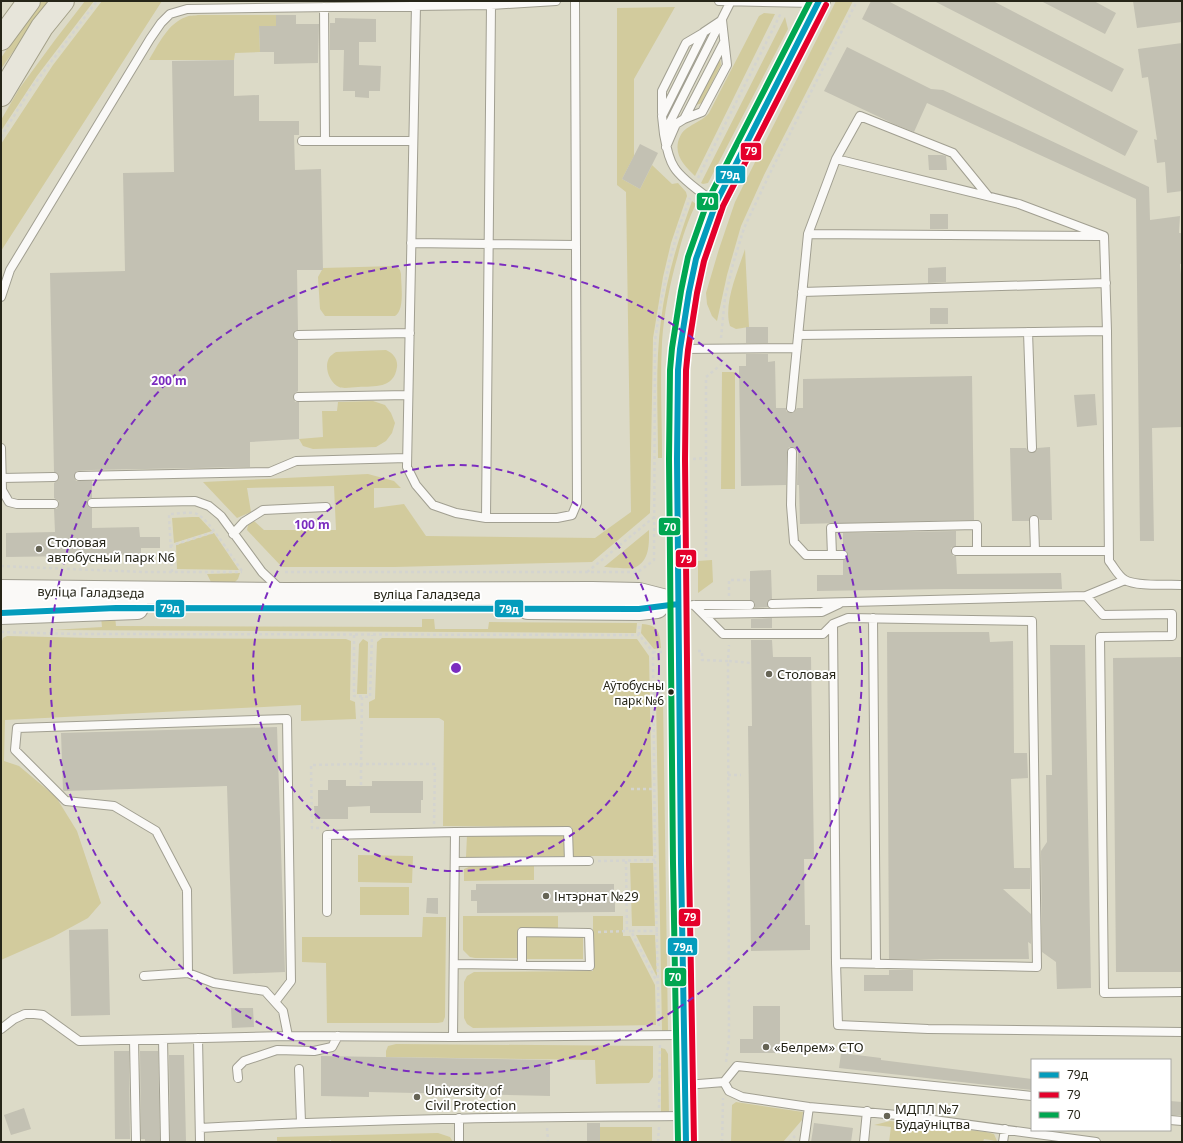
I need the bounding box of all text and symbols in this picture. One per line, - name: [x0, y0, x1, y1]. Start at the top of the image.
- line badge: 79: [740, 142, 762, 161]
- text: 79: [745, 143, 757, 158]
- line badge: 79д: [715, 165, 746, 184]
- text: 79д: [720, 167, 740, 182]
- line badge: 70: [696, 192, 719, 211]
- text: 70: [702, 193, 714, 208]
- text: 200 m: [151, 372, 187, 389]
- text: 100 m: [294, 516, 330, 533]
- line badge: 70: [658, 517, 681, 536]
- text: 70: [664, 519, 676, 534]
- place label: Столовая автобусный парк N6: [47, 533, 175, 566]
- marker: Столовая автобусный парк N6: [34, 544, 44, 554]
- line badge: 79: [675, 549, 697, 568]
- text: 79: [680, 551, 692, 566]
- street label: вуліца Галадзеда: [37, 582, 145, 602]
- street label: вуліца Галадзеда: [373, 585, 481, 603]
- line badge: 79д: [155, 599, 185, 618]
- line badge: 79д: [494, 599, 524, 618]
- text: 79д: [160, 600, 180, 615]
- text: 79д: [499, 601, 519, 616]
- centre of rings: [449, 661, 463, 675]
- place label: Столовая: [777, 665, 836, 683]
- marker: Столовая: [764, 669, 774, 679]
- place label: Аўтобусны парк №6: [603, 677, 664, 709]
- marker: Аўтобусны парк №6: [666, 687, 676, 697]
- place label: Інтэрнат №29: [554, 887, 639, 905]
- marker: Інтэрнат №29: [541, 891, 551, 901]
- line badge: 79: [678, 908, 701, 927]
- text: 79: [684, 909, 696, 924]
- line badge: 79д: [667, 937, 698, 956]
- text: 79д: [673, 939, 693, 954]
- line badge: 70: [664, 967, 687, 987]
- text: 70: [669, 969, 681, 984]
- place label: «Белрем» СТО: [774, 1038, 864, 1056]
- marker: «Белрем» СТО: [761, 1042, 771, 1052]
- legend: [1031, 1059, 1171, 1131]
- text: 79д: [1067, 1066, 1089, 1083]
- place label: University of Civil Protection: [425, 1081, 516, 1114]
- text: 79: [1067, 1086, 1081, 1103]
- marker: University of Civil Protection: [412, 1092, 422, 1102]
- place label: МДПЛ №7 Будаўніцтва: [895, 1100, 970, 1133]
- text: 70: [1067, 1106, 1081, 1123]
- marker: МДПЛ №7 Будаўніцтва: [882, 1111, 892, 1121]

